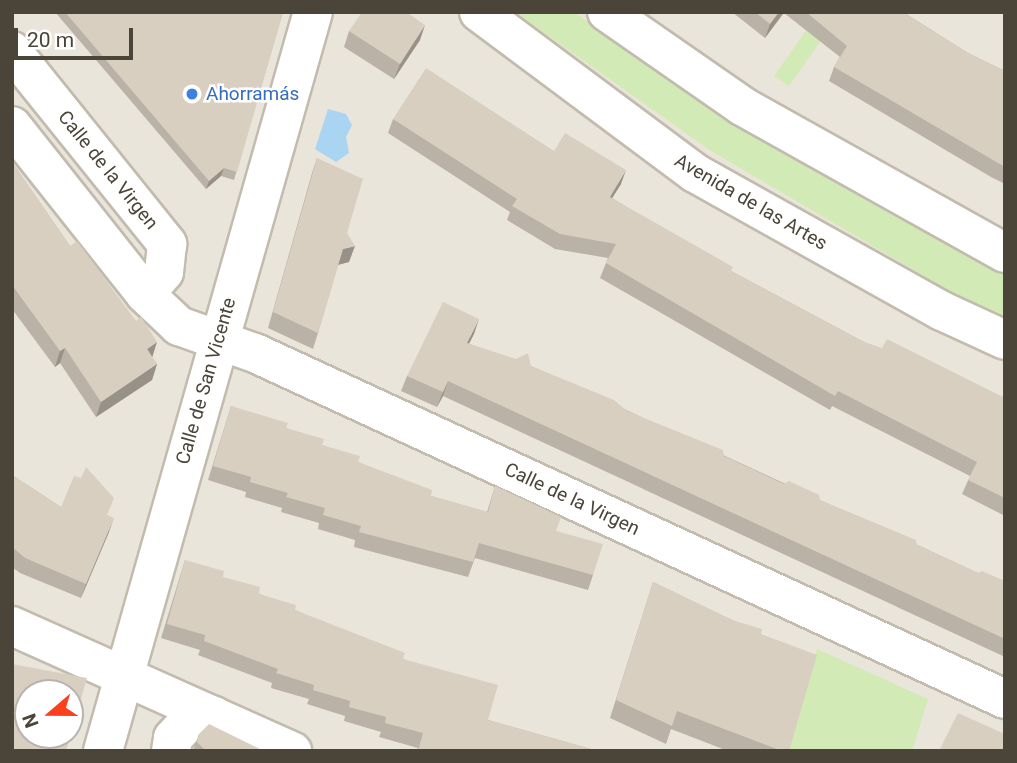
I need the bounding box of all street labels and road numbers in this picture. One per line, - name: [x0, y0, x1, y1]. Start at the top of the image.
- street label: Calle de la Virgen: [53, 106, 163, 234]
- street label: Avenida de las Artes: [671, 149, 831, 255]
- street label: Calle de San Vicente: [171, 295, 241, 467]
- street label: Calle de la Virgen: [501, 458, 643, 540]

